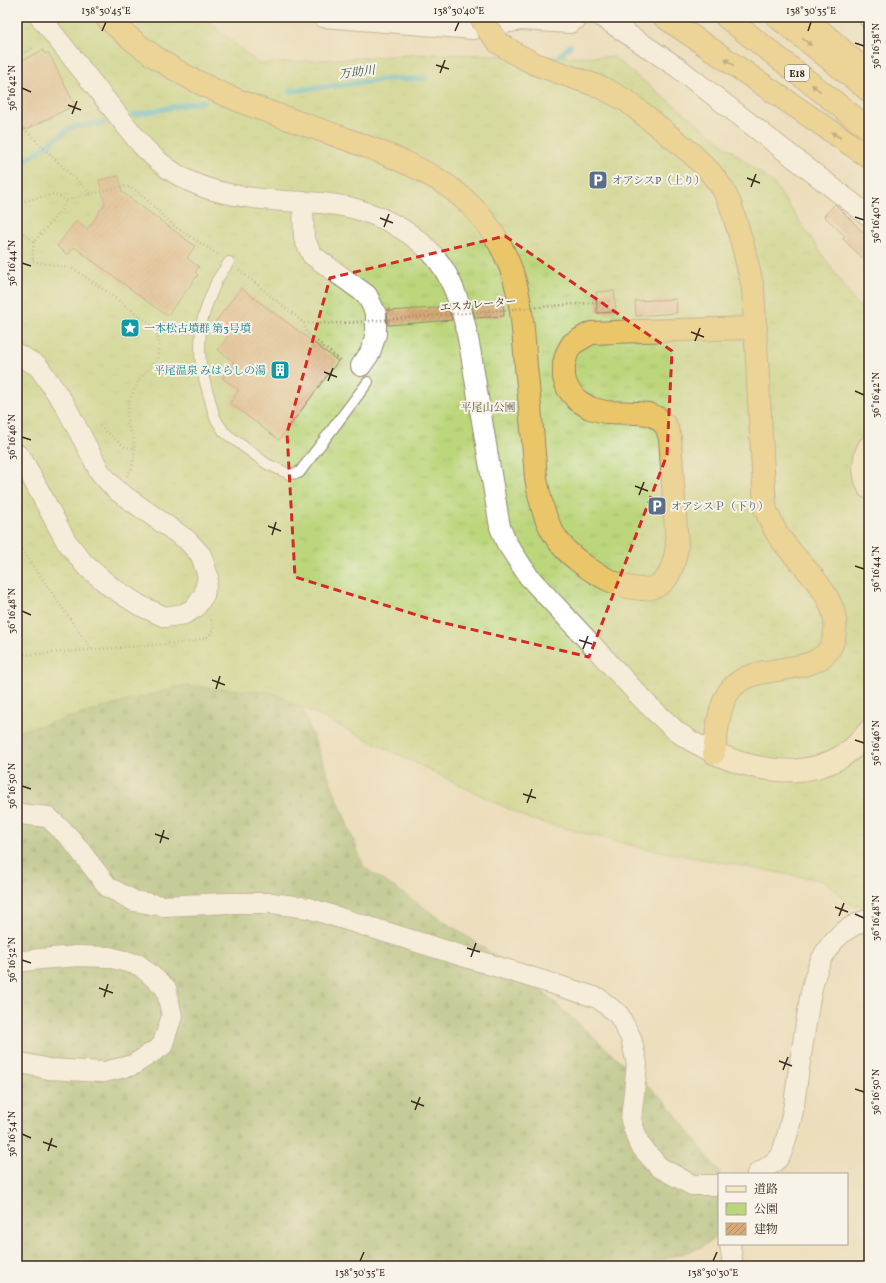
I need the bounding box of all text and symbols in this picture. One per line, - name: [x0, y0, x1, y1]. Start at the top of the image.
- text: 138°30'45"E: [81, 4, 131, 18]
- text: 138°30'40"E: [434, 4, 484, 18]
- text: 138°30'35"E: [786, 4, 836, 18]
- text: 36°16'38"N: [869, 22, 883, 69]
- one-way arrow: [802, 37, 813, 46]
- one-way arrow: [724, 58, 734, 66]
- water label: 万助川: [338, 63, 378, 83]
- text: 36°16'42"N: [5, 64, 19, 111]
- road number: E18: [785, 65, 809, 81]
- one-way arrow: [811, 83, 822, 92]
- one-way arrow: [831, 131, 842, 139]
- parking icon: オアシスP（上り）: [587, 169, 609, 191]
- place label: オアシスP（上り）: [612, 174, 705, 189]
- text: 36°16'40"N: [869, 196, 883, 243]
- text: 36°16'44"N: [5, 239, 19, 286]
- street label: エスカレーター: [439, 295, 517, 316]
- place icon: 一本松古墳群 第3号墳: [119, 317, 141, 339]
- place label: 一本松古墳群 第3号墳: [144, 322, 251, 337]
- building icon: 平尾温泉 みはらしの湯: [269, 359, 291, 381]
- place label: 平尾温泉 みはらしの湯: [154, 364, 266, 379]
- text: 36°16'42"N: [869, 371, 883, 418]
- park label: 平尾山公園: [461, 401, 516, 416]
- text: 36°16'46"N: [5, 414, 19, 460]
- parking icon: オアシスＰ（下り）: [646, 495, 668, 517]
- place label: オアシスＰ（下り）: [671, 500, 769, 515]
- text: 36°16'44"N: [869, 545, 883, 592]
- text: 36°16'48"N: [5, 588, 19, 634]
- text: 36°16'46"N: [869, 720, 883, 766]
- text: 36°16'50"N: [5, 762, 19, 809]
- text: 36°16'48"N: [869, 895, 883, 941]
- text: 36°16'52"N: [5, 937, 19, 983]
- text: 36°16'50"N: [869, 1068, 883, 1115]
- text: 36°16'54"N: [5, 1110, 19, 1157]
- legend: [718, 1173, 848, 1245]
- text: 道路: [754, 1182, 778, 1198]
- text: 公園: [754, 1202, 778, 1218]
- text: 建物: [754, 1222, 778, 1238]
- text: 138°30'35"E: [335, 1266, 385, 1280]
- text: 138°30'30"E: [688, 1266, 738, 1280]

